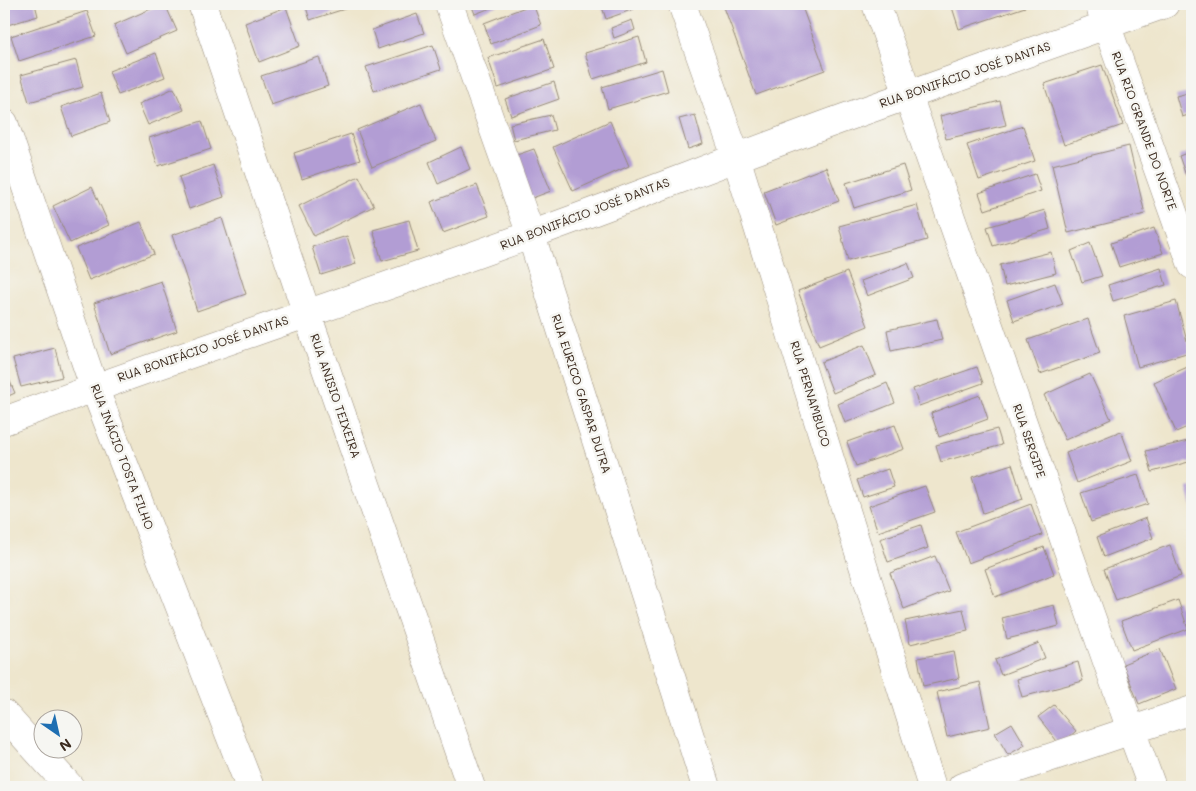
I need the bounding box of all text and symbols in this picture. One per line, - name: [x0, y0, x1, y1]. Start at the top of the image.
- street label: RUA BONIFÁCIO JOSÉ DANTAS: [877, 37, 1053, 111]
- street label: RUA RIO GRANDE DO NORTE: [1109, 49, 1181, 212]
- street label: RUA BONIFÁCIO JOSÉ DANTAS: [498, 173, 672, 253]
- street label: RUA BONIFÁCIO JOSÉ DANTAS: [115, 311, 291, 385]
- street label: RUA EURICO GASPAR DUTRA: [549, 312, 615, 475]
- street label: RUA ANISIO TEIXEIRA: [307, 331, 365, 460]
- street label: RUA PERNAMBUCO: [787, 339, 835, 449]
- street label: RUA INÁCIO TOSTA FILHO: [88, 382, 158, 532]
- street label: RUA SERGIPE: [1010, 401, 1050, 480]
- north arrow: [32, 708, 82, 758]
- text: N: [56, 734, 75, 756]

